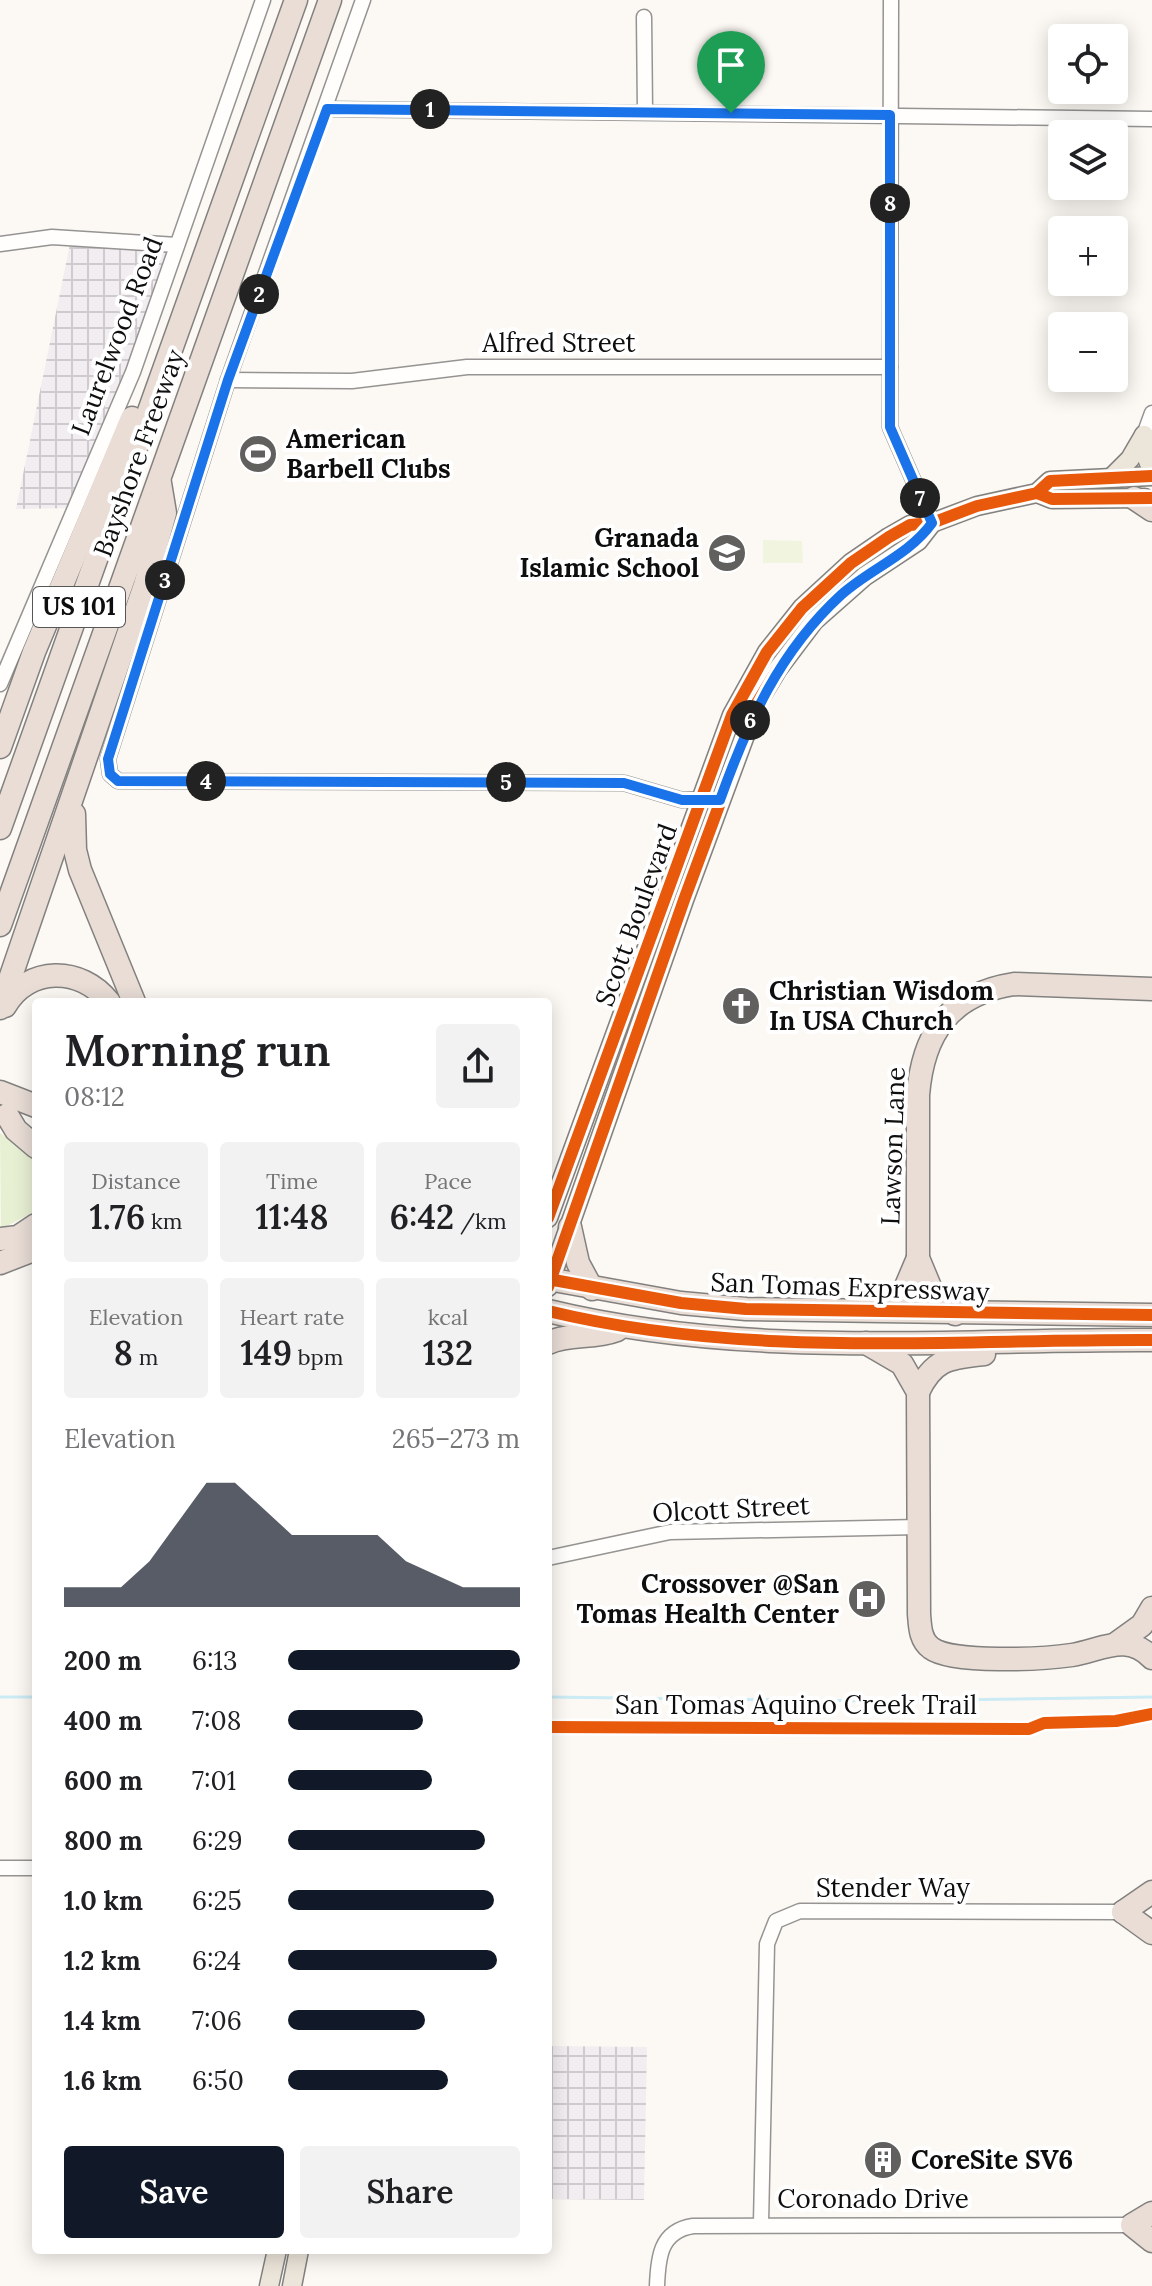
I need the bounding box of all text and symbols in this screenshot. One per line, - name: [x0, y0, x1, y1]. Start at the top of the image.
- map controls: [1048, 24, 1128, 392]
- button: locate: [1048, 24, 1128, 104]
- pin: [697, 31, 765, 113]
- icon: arrive: [709, 43, 753, 87]
- pin: 1: [410, 89, 450, 129]
- text: 1: [426, 95, 434, 123]
- button: layers: [1048, 120, 1128, 200]
- pin: 8: [870, 183, 910, 223]
- text: 8: [884, 189, 896, 217]
- button: +: [1048, 216, 1128, 296]
- street label: Laurelwood Road: [63, 232, 170, 440]
- pin: 2: [239, 274, 279, 314]
- text: 2: [253, 280, 265, 308]
- button: −: [1048, 312, 1128, 392]
- street label: Alfred Street: [481, 326, 636, 359]
- street label: Bayshore Freeway: [86, 344, 191, 561]
- place label: American Barbell Clubs: [286, 422, 451, 485]
- sports icon: American Barbell Clubs: [237, 433, 279, 475]
- pin: 7: [900, 478, 940, 518]
- text: 7: [915, 484, 925, 512]
- place label: Granada Islamic School: [520, 521, 699, 584]
- school or university icon: Granada Islamic School: [706, 532, 748, 574]
- pin: 3: [145, 560, 185, 600]
- text: 3: [159, 566, 171, 594]
- road number: US 101: [33, 587, 125, 627]
- pin: 6: [730, 700, 770, 740]
- text: 6: [744, 706, 756, 734]
- pin: 4: [186, 761, 226, 801]
- pin: 5: [486, 762, 526, 802]
- text: 4: [200, 767, 212, 795]
- text: 5: [500, 768, 512, 796]
- street label: Scott Boulevard: [587, 819, 684, 1011]
- place label: Christian Wisdom In USA Church: [769, 974, 994, 1037]
- church icon: Christian Wisdom In USA Church: [720, 985, 762, 1027]
- text: Morning run: [64, 1022, 331, 1078]
- button: share: [436, 1024, 520, 1108]
- street label: Lawson Lane: [873, 1066, 912, 1226]
- text: 08:12: [64, 1080, 125, 1113]
- text: Distance: [91, 1167, 181, 1195]
- text: Time: [266, 1167, 318, 1195]
- text: Pace: [424, 1167, 472, 1195]
- text: 1.76: [89, 1195, 145, 1238]
- text: 11:48: [255, 1195, 329, 1238]
- text: 6:42: [389, 1195, 454, 1238]
- text: km: [145, 1207, 183, 1235]
- text: /km: [454, 1207, 507, 1235]
- street label: San Tomas Expressway: [710, 1265, 990, 1308]
- text: Elevation: [89, 1303, 183, 1331]
- text: Heart rate: [240, 1303, 344, 1331]
- text: kcal: [428, 1303, 468, 1331]
- text: 8: [114, 1331, 133, 1374]
- text: 149: [241, 1331, 292, 1374]
- text: 132: [423, 1331, 473, 1374]
- text: m: [133, 1343, 158, 1371]
- text: bpm: [292, 1343, 343, 1371]
- text: Elevation: [64, 1422, 176, 1455]
- text: 265–273 m: [392, 1422, 520, 1455]
- street label: Olcott Street: [651, 1488, 811, 1529]
- place label: Crossover @San Tomas Health Center: [577, 1567, 840, 1630]
- hospital icon: Crossover @San Tomas Health Center: [846, 1578, 888, 1620]
- text: 200 m: [64, 1644, 142, 1677]
- text: 6:13: [192, 1644, 237, 1677]
- street label: San Tomas Aquino Creek Trail: [615, 1688, 977, 1721]
- text: 400 m: [64, 1704, 142, 1737]
- text: 7:08: [192, 1704, 241, 1737]
- text: 600 m: [64, 1764, 143, 1797]
- text: 7:01: [192, 1764, 236, 1797]
- text: 800 m: [64, 1824, 143, 1857]
- text: 6:29: [192, 1824, 243, 1857]
- street label: Stender Way: [816, 1871, 970, 1904]
- text: 1.0 km: [64, 1884, 143, 1917]
- text: 6:25: [192, 1884, 242, 1917]
- text: 1.2 km: [64, 1944, 141, 1977]
- text: 6:24: [192, 1944, 241, 1977]
- text: 1.4 km: [64, 2004, 141, 2037]
- text: 7:06: [192, 2004, 242, 2037]
- text: 1.6 km: [64, 2064, 142, 2097]
- text: 6:50: [192, 2064, 244, 2097]
- building icon: CoreSite SV6: [862, 2139, 904, 2181]
- place label: CoreSite SV6: [911, 2143, 1073, 2176]
- button: Save: [64, 2146, 284, 2238]
- button: Share: [300, 2146, 520, 2238]
- street label: Coronado Drive: [777, 2182, 969, 2215]

